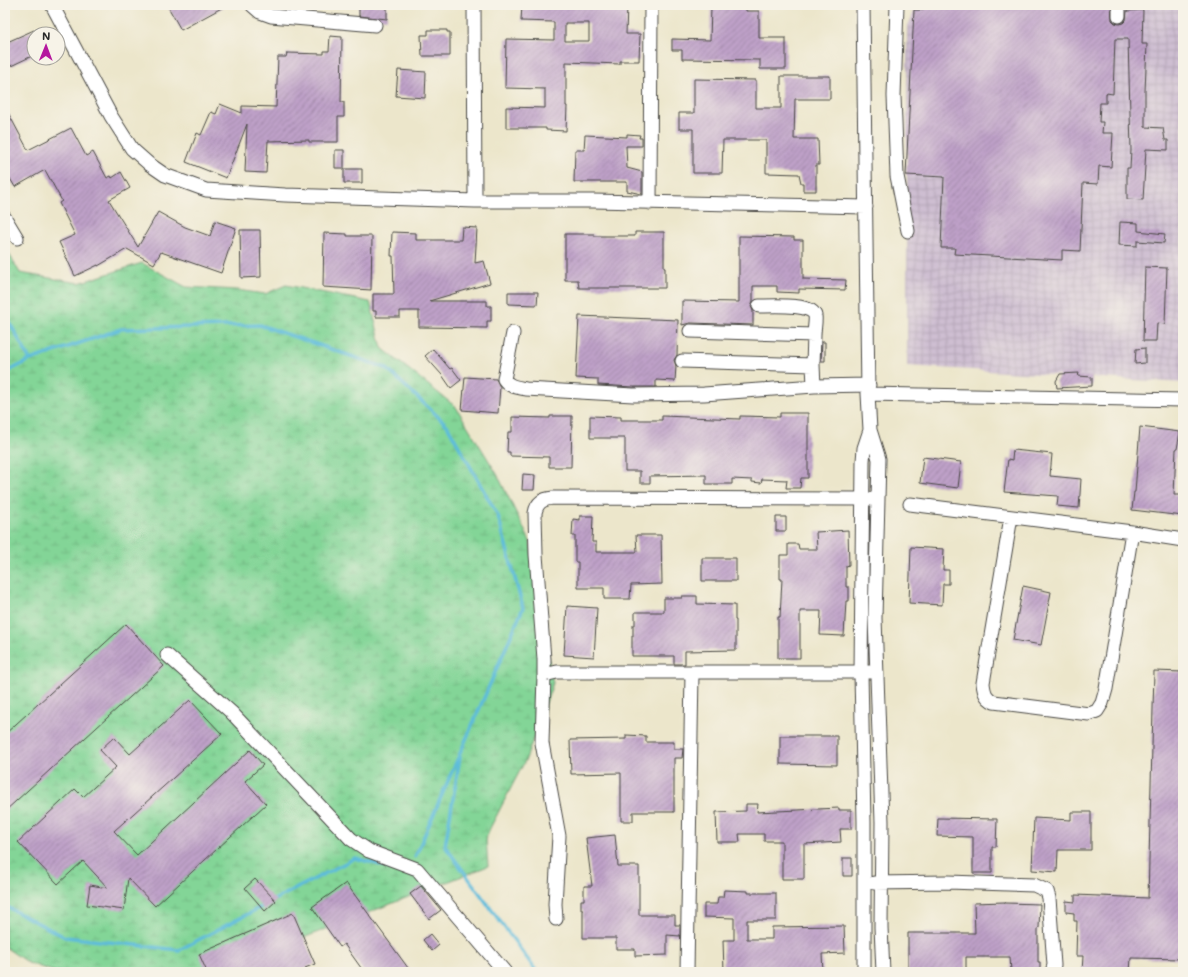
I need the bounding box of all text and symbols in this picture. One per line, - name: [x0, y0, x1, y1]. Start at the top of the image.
- north arrow: [26, 26, 66, 66]
- text: N: [42, 28, 50, 43]

